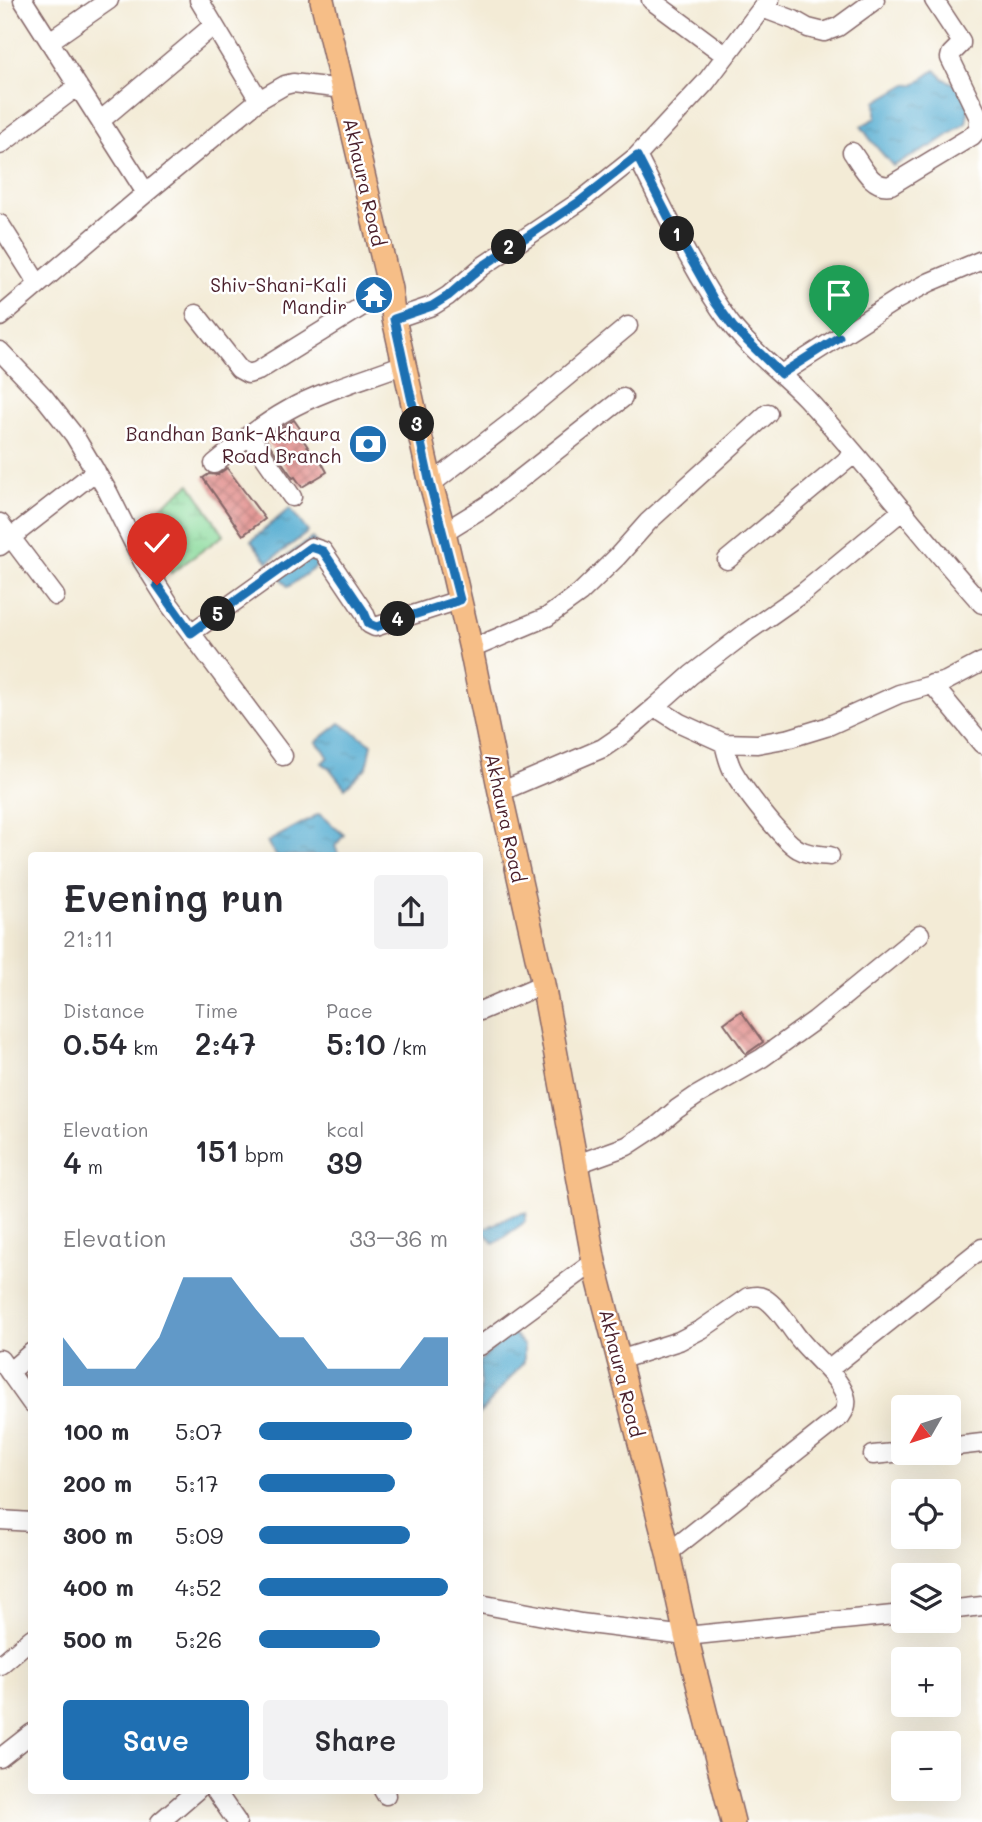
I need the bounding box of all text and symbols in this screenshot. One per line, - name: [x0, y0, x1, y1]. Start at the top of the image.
- street label: Akhaura Road: [338, 115, 392, 249]
- pin: 1: [660, 216, 694, 252]
- text: 1: [672, 221, 681, 246]
- pin: 2: [491, 230, 526, 264]
- text: 2: [503, 234, 514, 259]
- pin: [809, 265, 869, 337]
- place label: Shiv-Shani-Kali Mandir: [210, 272, 347, 319]
- temple icon: Shiv-Shani-Kali Mandir: [353, 274, 395, 316]
- icon: arrive: [820, 276, 858, 314]
- pin: 3: [400, 406, 434, 442]
- text: 3: [411, 411, 422, 436]
- place label: Bandhan Bank-Akhaura Road Branch: [126, 421, 341, 468]
- bank icon: Bandhan Bank-Akhaura Road Branch: [347, 423, 389, 465]
- pin: [127, 513, 187, 585]
- icon: check: [138, 524, 176, 562]
- pin: 5: [200, 596, 235, 632]
- text: 5: [212, 601, 223, 626]
- pin: 4: [380, 602, 416, 636]
- text: 4: [391, 606, 404, 631]
- street label: Akhaura Road: [480, 751, 532, 885]
- text: Evening run: [63, 872, 284, 922]
- button: share: [374, 875, 448, 949]
- text: 21:11: [63, 923, 114, 953]
- text: Distance: [63, 998, 145, 1023]
- text: Time: [195, 998, 238, 1023]
- text: Pace: [326, 998, 373, 1023]
- text: 0.54: [63, 1023, 127, 1063]
- text: 2:47: [195, 1023, 256, 1063]
- text: 5:10: [326, 1023, 386, 1063]
- text: km: [127, 1035, 159, 1060]
- text: /km: [386, 1035, 427, 1060]
- text: Elevation: [63, 1117, 148, 1142]
- text: kcal: [326, 1117, 364, 1142]
- text: 151: [195, 1130, 239, 1170]
- text: 4: [63, 1142, 82, 1182]
- text: bpm: [239, 1142, 284, 1167]
- text: 39: [326, 1142, 362, 1182]
- text: m: [82, 1154, 103, 1179]
- text: Elevation: [63, 1223, 166, 1253]
- text: 33–36 m: [349, 1223, 448, 1253]
- street label: Akhaura Road: [594, 1306, 650, 1440]
- north arrow: [891, 1395, 961, 1465]
- map controls: [891, 1395, 961, 1801]
- text: 100 m: [63, 1416, 129, 1446]
- text: 5:07: [175, 1416, 223, 1446]
- text: 200 m: [63, 1468, 132, 1498]
- text: 5:17: [175, 1468, 219, 1498]
- button: locate: [891, 1479, 961, 1549]
- text: 300 m: [63, 1520, 133, 1550]
- text: 5:09: [175, 1520, 223, 1550]
- button: layers: [891, 1563, 961, 1633]
- text: 400 m: [63, 1572, 134, 1602]
- text: 4:52: [175, 1572, 222, 1602]
- text: 500 m: [63, 1624, 133, 1654]
- text: 5:26: [175, 1624, 222, 1654]
- button: +: [891, 1647, 961, 1717]
- button: Save: [63, 1700, 249, 1780]
- button: Share: [263, 1700, 448, 1780]
- button: −: [891, 1731, 961, 1801]

